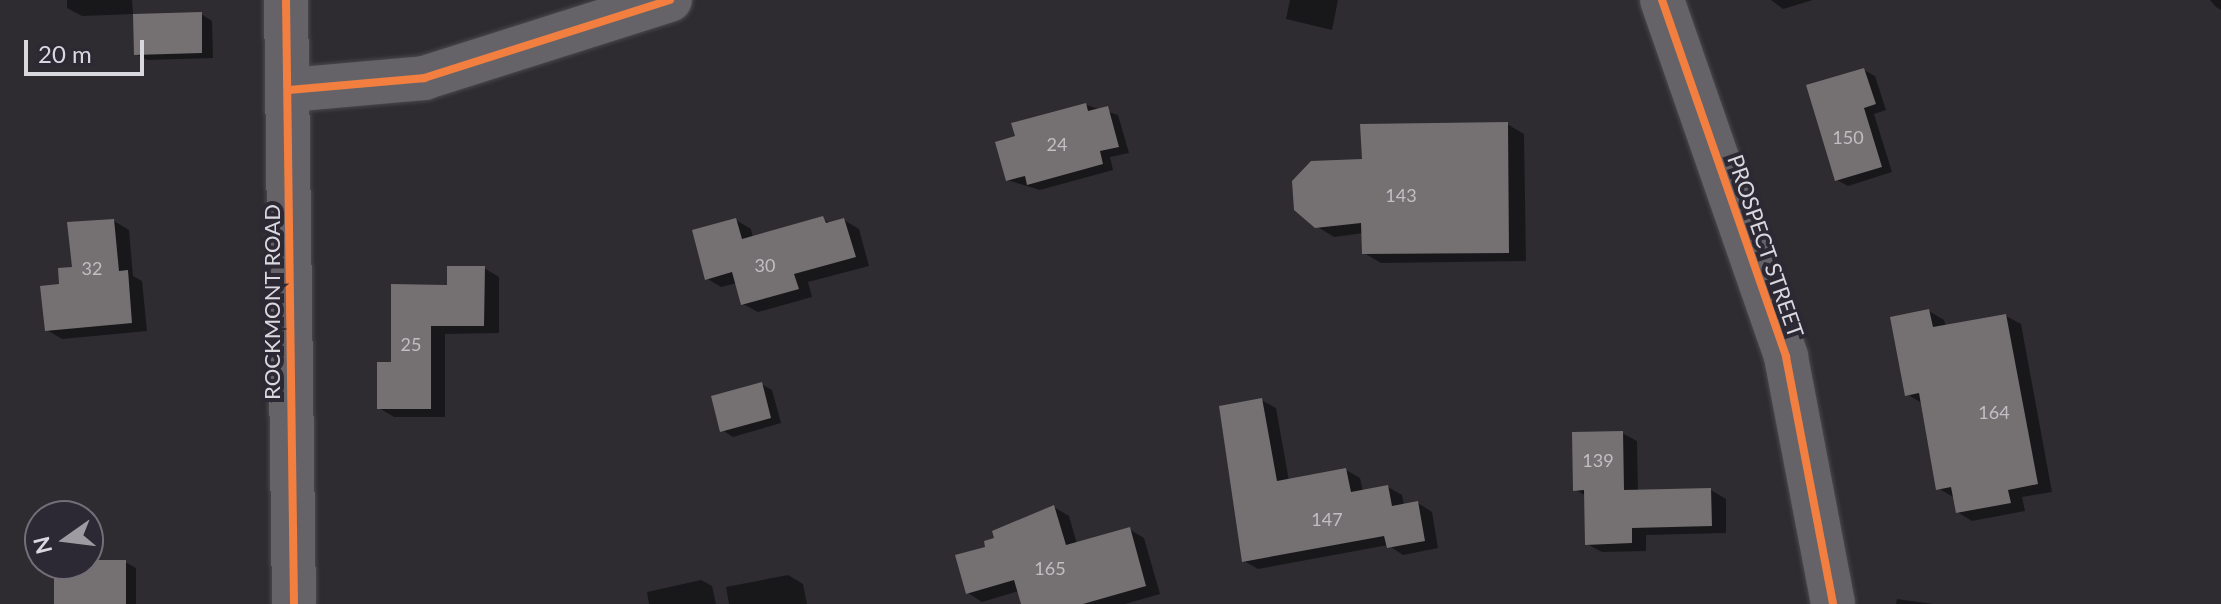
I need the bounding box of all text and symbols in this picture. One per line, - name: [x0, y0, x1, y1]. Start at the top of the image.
- scale bar: [28, 24, 148, 74]
- text: 20 m: [38, 39, 92, 68]
- house number: 150: [1832, 126, 1864, 148]
- house number: 24: [1047, 133, 1067, 155]
- street label: PROSPECT STREET: [1722, 151, 1810, 341]
- house number: 143: [1385, 184, 1417, 206]
- street label: ROCKMONT ROAD: [259, 204, 285, 400]
- house number: 30: [755, 254, 775, 276]
- house number: 32: [82, 257, 102, 279]
- house number: 25: [401, 333, 421, 355]
- house number: 164: [1978, 401, 2010, 423]
- house number: 139: [1582, 449, 1614, 471]
- north arrow: [24, 500, 104, 580]
- house number: 147: [1311, 508, 1343, 530]
- text: N: [27, 534, 57, 557]
- house number: 165: [1034, 557, 1066, 579]

